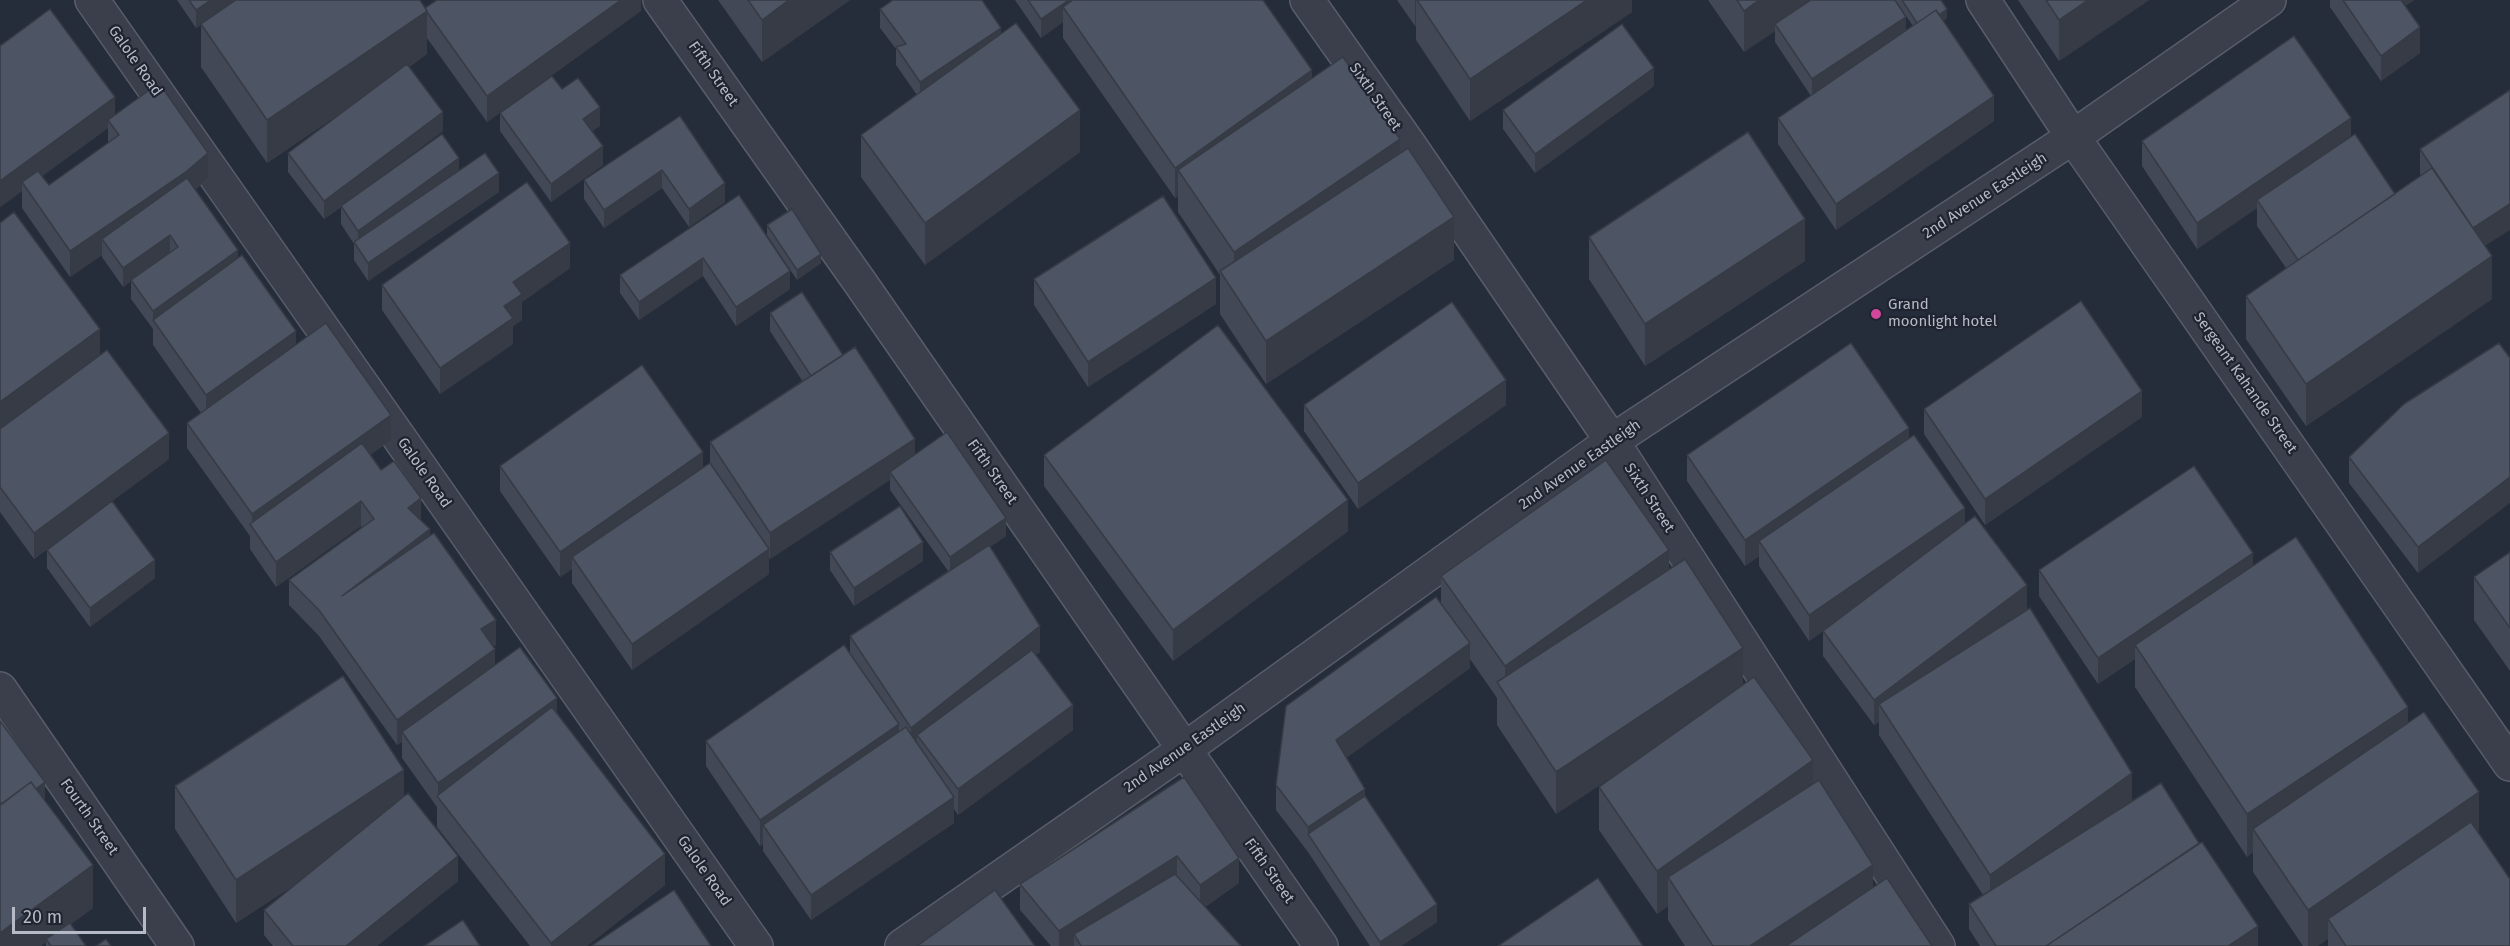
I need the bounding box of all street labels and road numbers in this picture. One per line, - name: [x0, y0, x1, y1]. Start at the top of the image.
- street label: Galole Road: [104, 22, 166, 100]
- street label: Fifth Street: [684, 38, 742, 110]
- street label: Sixth Street: [1345, 60, 1405, 134]
- street label: 2nd Avenue Eastleigh: [1920, 149, 2050, 243]
- street label: Sergeant Kahande Street: [2189, 309, 2301, 457]
- street label: 2nd Avenue Eastleigh: [1516, 416, 1644, 514]
- street label: Galole Road: [393, 434, 455, 512]
- street label: Fifth Street: [963, 436, 1021, 508]
- street label: Sixth Street: [1620, 460, 1678, 536]
- street label: 2nd Avenue Eastleigh: [1121, 699, 1249, 797]
- street label: Fourth Street: [56, 775, 122, 859]
- street label: Galole Road: [673, 832, 735, 910]
- street label: Fifth Street: [1240, 835, 1298, 907]

